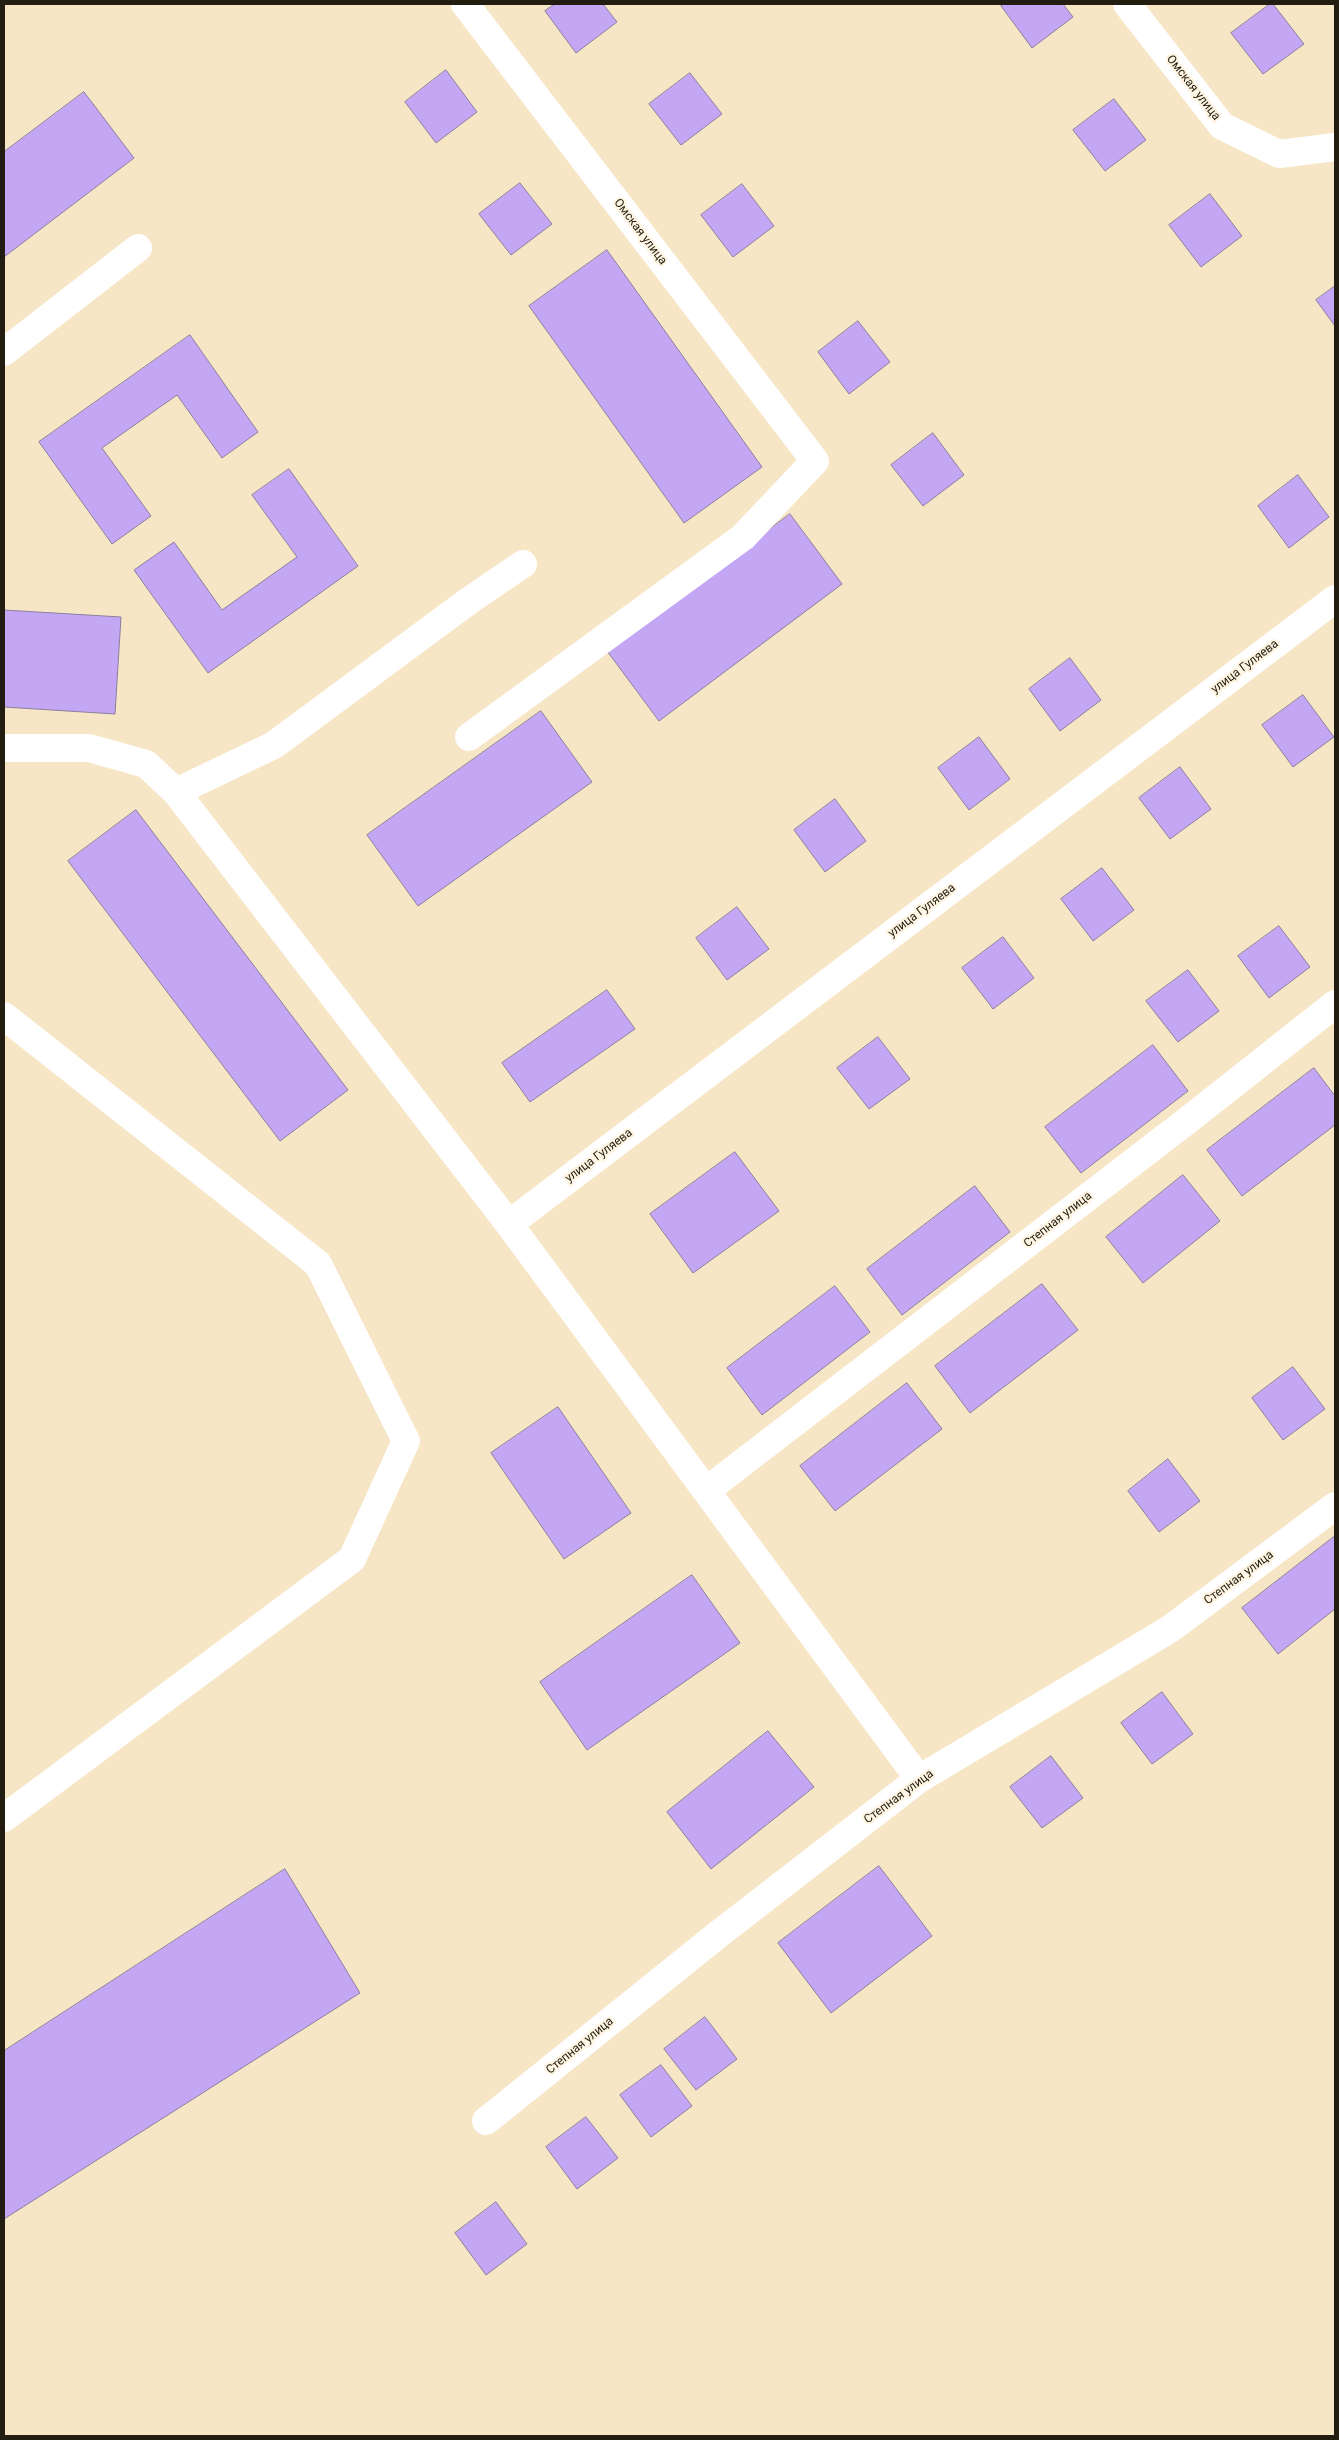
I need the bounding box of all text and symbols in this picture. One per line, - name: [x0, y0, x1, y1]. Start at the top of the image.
- street label: Омская улица: [1163, 52, 1223, 124]
- street label: Омская улица: [610, 196, 670, 268]
- street label: улица Гуляева: [1209, 637, 1281, 697]
- street label: улица Гуляева: [886, 881, 958, 941]
- street label: улица Гуляева: [563, 1126, 635, 1186]
- street label: Степная улица: [1021, 1189, 1095, 1251]
- street label: Степная улица: [1201, 1548, 1277, 1608]
- street label: Степная улица: [861, 1767, 937, 1827]
- street label: Степная улица: [543, 2014, 617, 2078]

